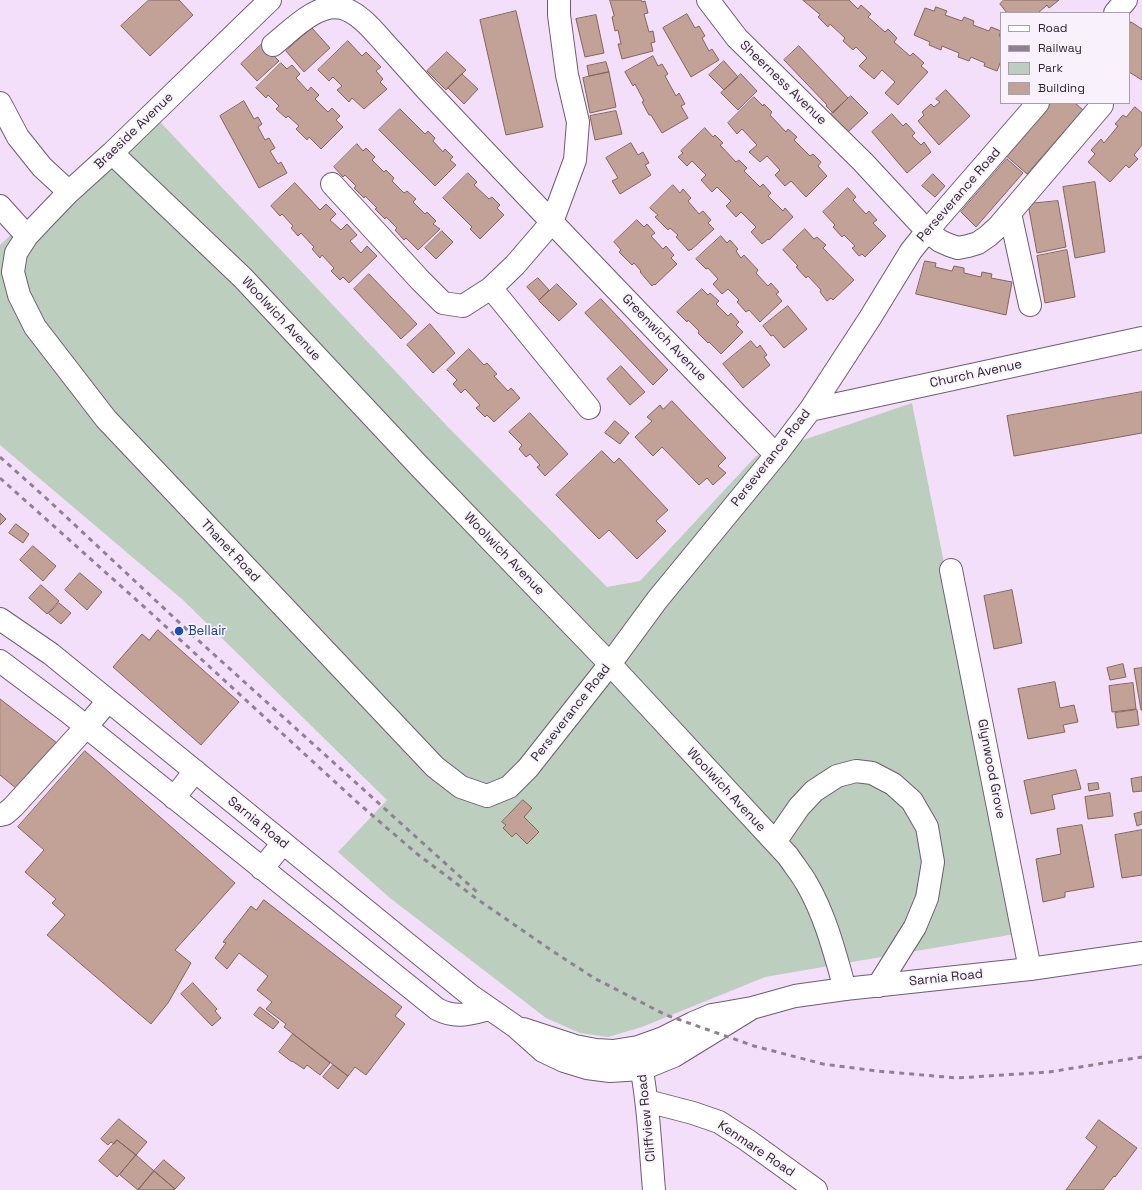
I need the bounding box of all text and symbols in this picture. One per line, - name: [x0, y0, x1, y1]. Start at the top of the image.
- legend: [1000, 12, 1130, 104]
- text: Road: [1038, 20, 1067, 36]
- street label: Sheerness Avenue: [736, 37, 830, 129]
- text: Railway: [1038, 40, 1082, 56]
- text: Park: [1038, 60, 1063, 76]
- text: Building: [1038, 80, 1085, 96]
- street label: Braeside Avenue: [91, 89, 177, 173]
- street label: Perseverance Road: [914, 145, 1004, 245]
- street label: Woolwich Avenue: [238, 274, 324, 364]
- street label: Greenwich Avenue: [618, 291, 710, 385]
- street label: Church Avenue: [928, 357, 1024, 391]
- street label: Perseverance Road: [728, 406, 814, 510]
- street label: Woolwich Avenue: [461, 509, 547, 599]
- street label: Thanet Road: [197, 517, 263, 585]
- place label: Bellair: [188, 623, 226, 639]
- marker: Bellair: [173, 625, 185, 637]
- street label: Perseverance Road: [528, 661, 614, 765]
- street label: Glynwood Grove: [974, 718, 1008, 820]
- street label: Woolwich Avenue: [683, 745, 769, 835]
- street label: Sarnia Road: [224, 794, 292, 852]
- street label: Sarnia Road: [908, 966, 984, 990]
- street label: Cliffview Road: [635, 1073, 659, 1163]
- street label: Kenmare Road: [714, 1117, 798, 1181]

